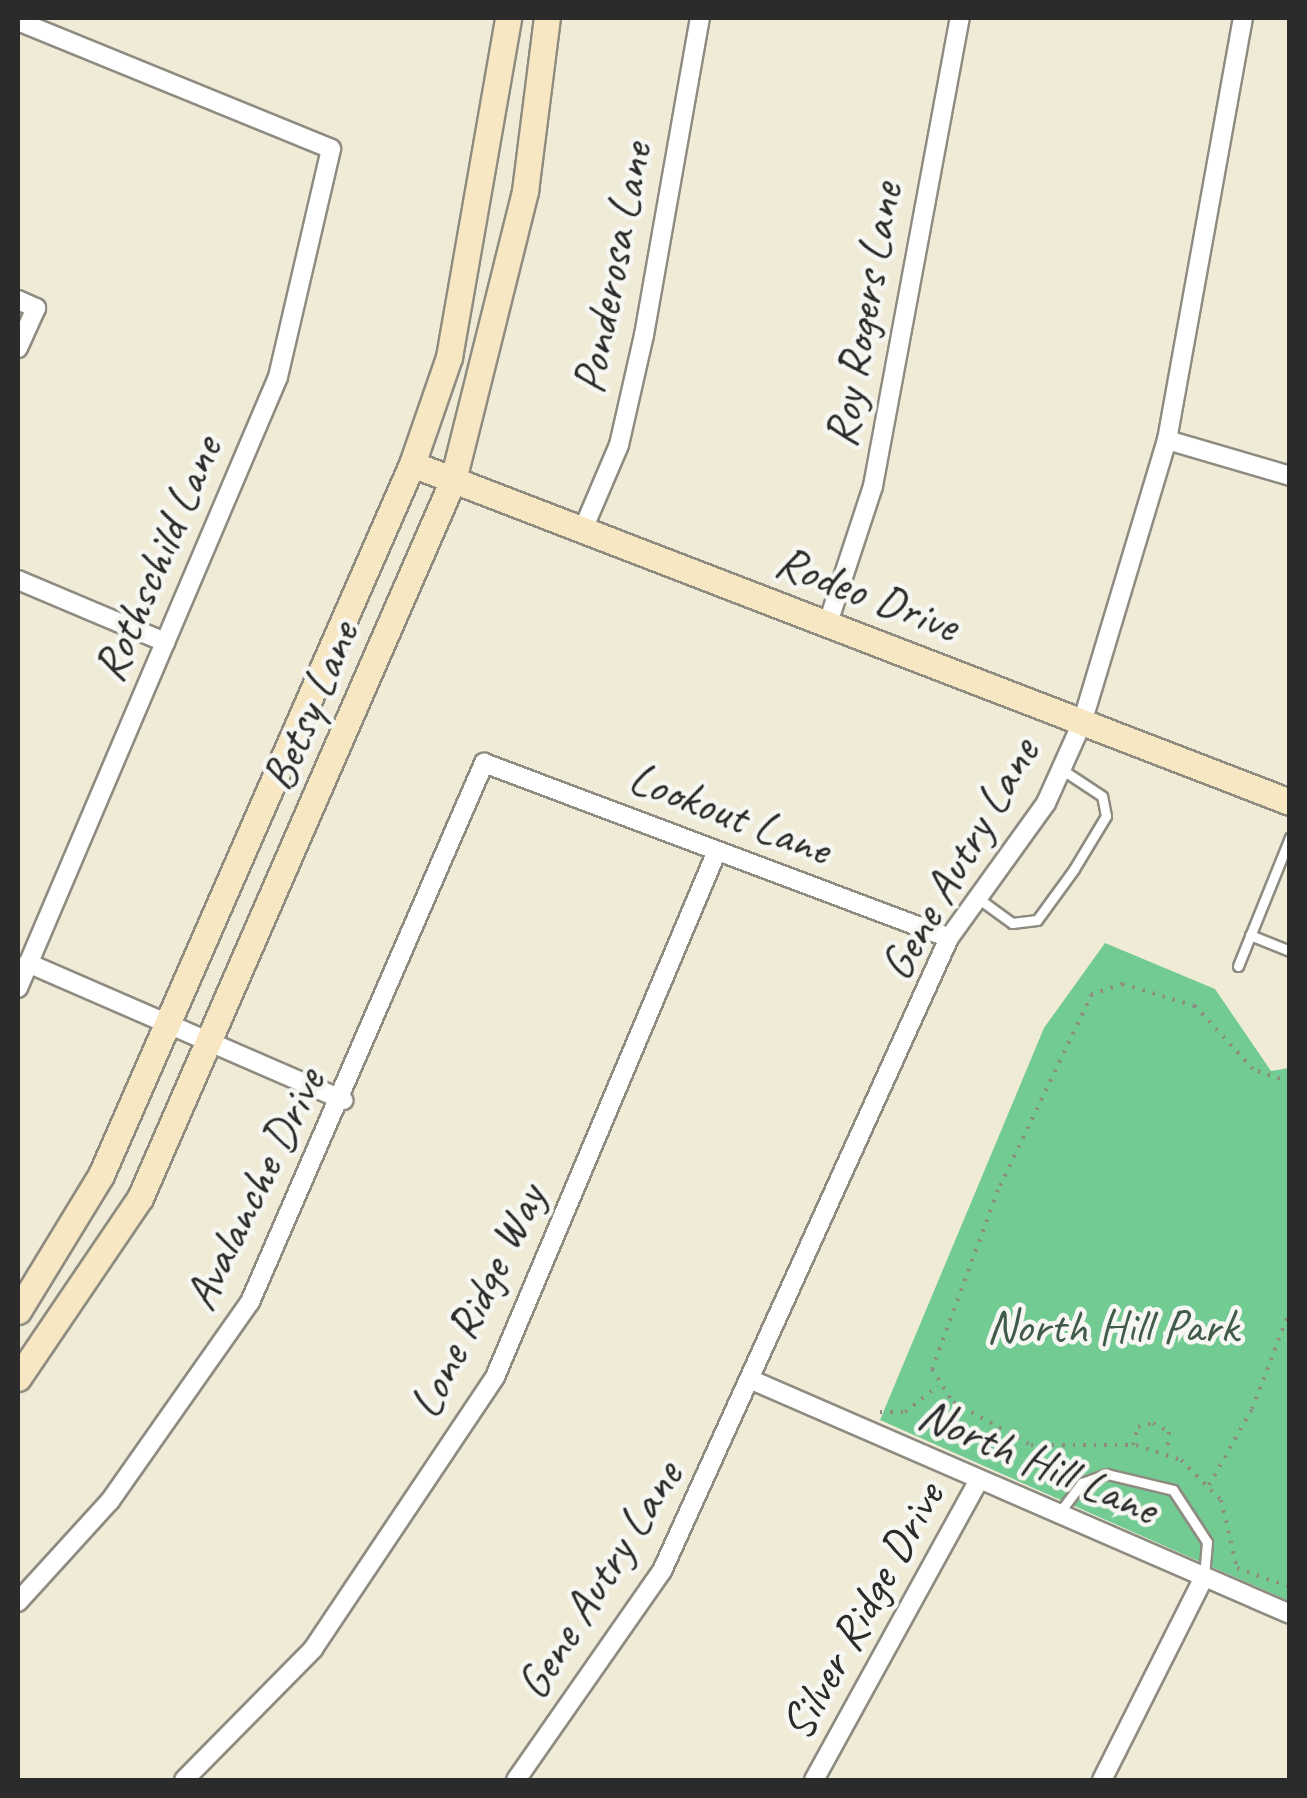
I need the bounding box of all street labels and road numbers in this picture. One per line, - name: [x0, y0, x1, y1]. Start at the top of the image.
- street label: Ponderosa Lane: [559, 137, 665, 399]
- street label: Roy Rogers Lane: [811, 178, 915, 452]
- street label: Rothschild Lane: [79, 427, 235, 691]
- street label: Rodeo Drive: [767, 532, 967, 654]
- street label: Betsy Lane: [248, 612, 372, 800]
- street label: Gene Autry Lane: [867, 728, 1051, 990]
- street label: Lookout Lane: [620, 748, 840, 878]
- street label: Avalanche Drive: [171, 1059, 337, 1319]
- street label: Lone Ridge Way: [395, 1174, 559, 1428]
- street label: North Hill Lane: [909, 1385, 1167, 1537]
- street label: Gene Autry Lane: [503, 1451, 695, 1709]
- street label: Silver Ridge Drive: [768, 1472, 956, 1750]

